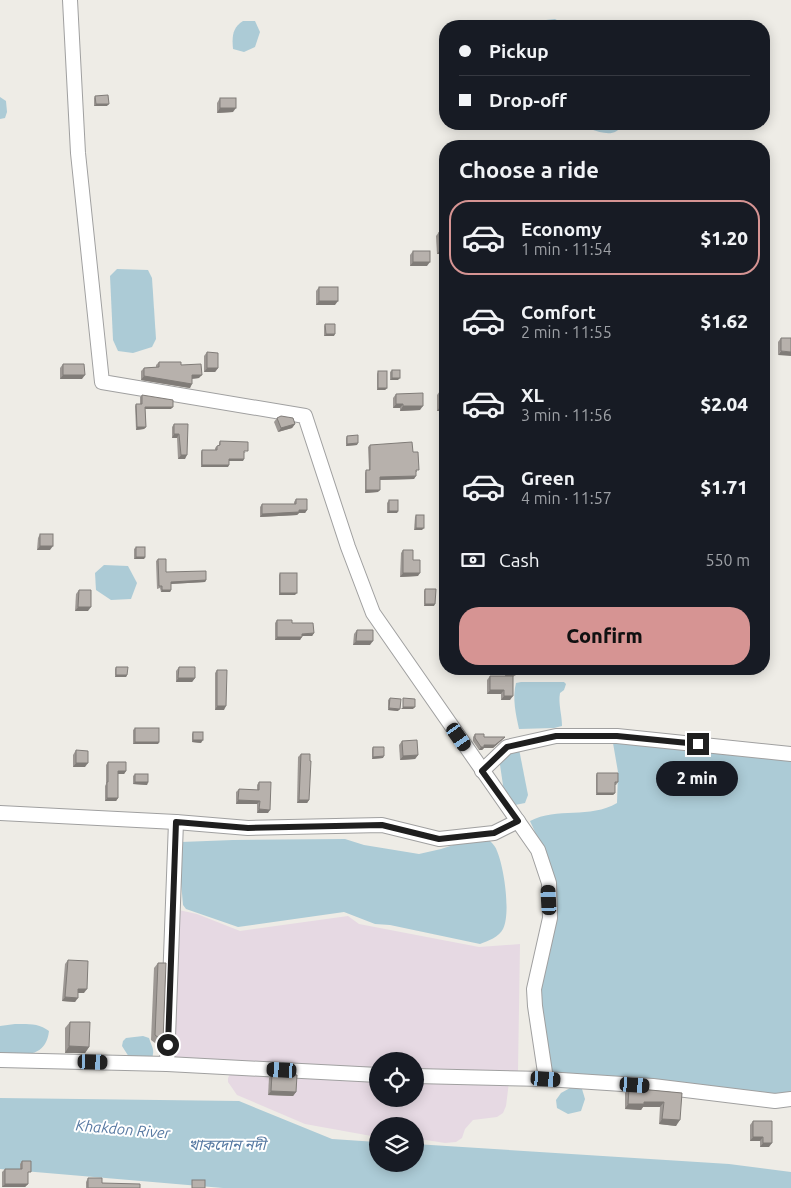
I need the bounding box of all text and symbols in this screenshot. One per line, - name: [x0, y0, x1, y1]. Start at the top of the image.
- text: Pickup: [489, 40, 549, 62]
- text: Drop-off: [489, 89, 567, 111]
- text: Choose a ride: [459, 157, 599, 182]
- icon: car: [461, 215, 506, 260]
- text: Economy: [521, 218, 602, 240]
- text: $1.20: [700, 227, 748, 249]
- text: 1 min · 11:54: [521, 240, 612, 258]
- icon: car: [461, 298, 506, 343]
- text: Comfort: [521, 301, 596, 323]
- text: $1.62: [700, 310, 748, 332]
- text: 2 min · 11:55: [521, 323, 612, 341]
- icon: car: [461, 381, 506, 426]
- text: XL: [521, 384, 544, 406]
- text: $2.04: [700, 393, 748, 415]
- text: 3 min · 11:56: [521, 406, 612, 424]
- icon: car: [461, 464, 506, 509]
- text: Green: [521, 467, 575, 489]
- text: $1.71: [700, 476, 748, 498]
- text: 4 min · 11:57: [521, 489, 612, 507]
- icon: cash: [459, 546, 487, 574]
- text: Cash: [499, 549, 540, 571]
- text: 550 m: [705, 551, 750, 569]
- button: Confirm: [459, 607, 750, 665]
- car: [444, 720, 473, 754]
- route end: [687, 733, 709, 755]
- callout: 2 min: [657, 762, 739, 796]
- text: 2 min: [677, 769, 717, 787]
- car: [540, 885, 557, 915]
- route start: [157, 1034, 179, 1056]
- map controls: [369, 1052, 424, 1172]
- button: locate: [369, 1052, 424, 1107]
- car: [77, 1054, 108, 1070]
- car: [266, 1062, 297, 1078]
- car: [530, 1070, 561, 1088]
- car: [619, 1076, 650, 1094]
- water label: Khakdon River: [75, 1116, 172, 1142]
- button: layers: [369, 1117, 424, 1172]
- water label: খাকদোন নদী: [188, 1136, 269, 1153]

